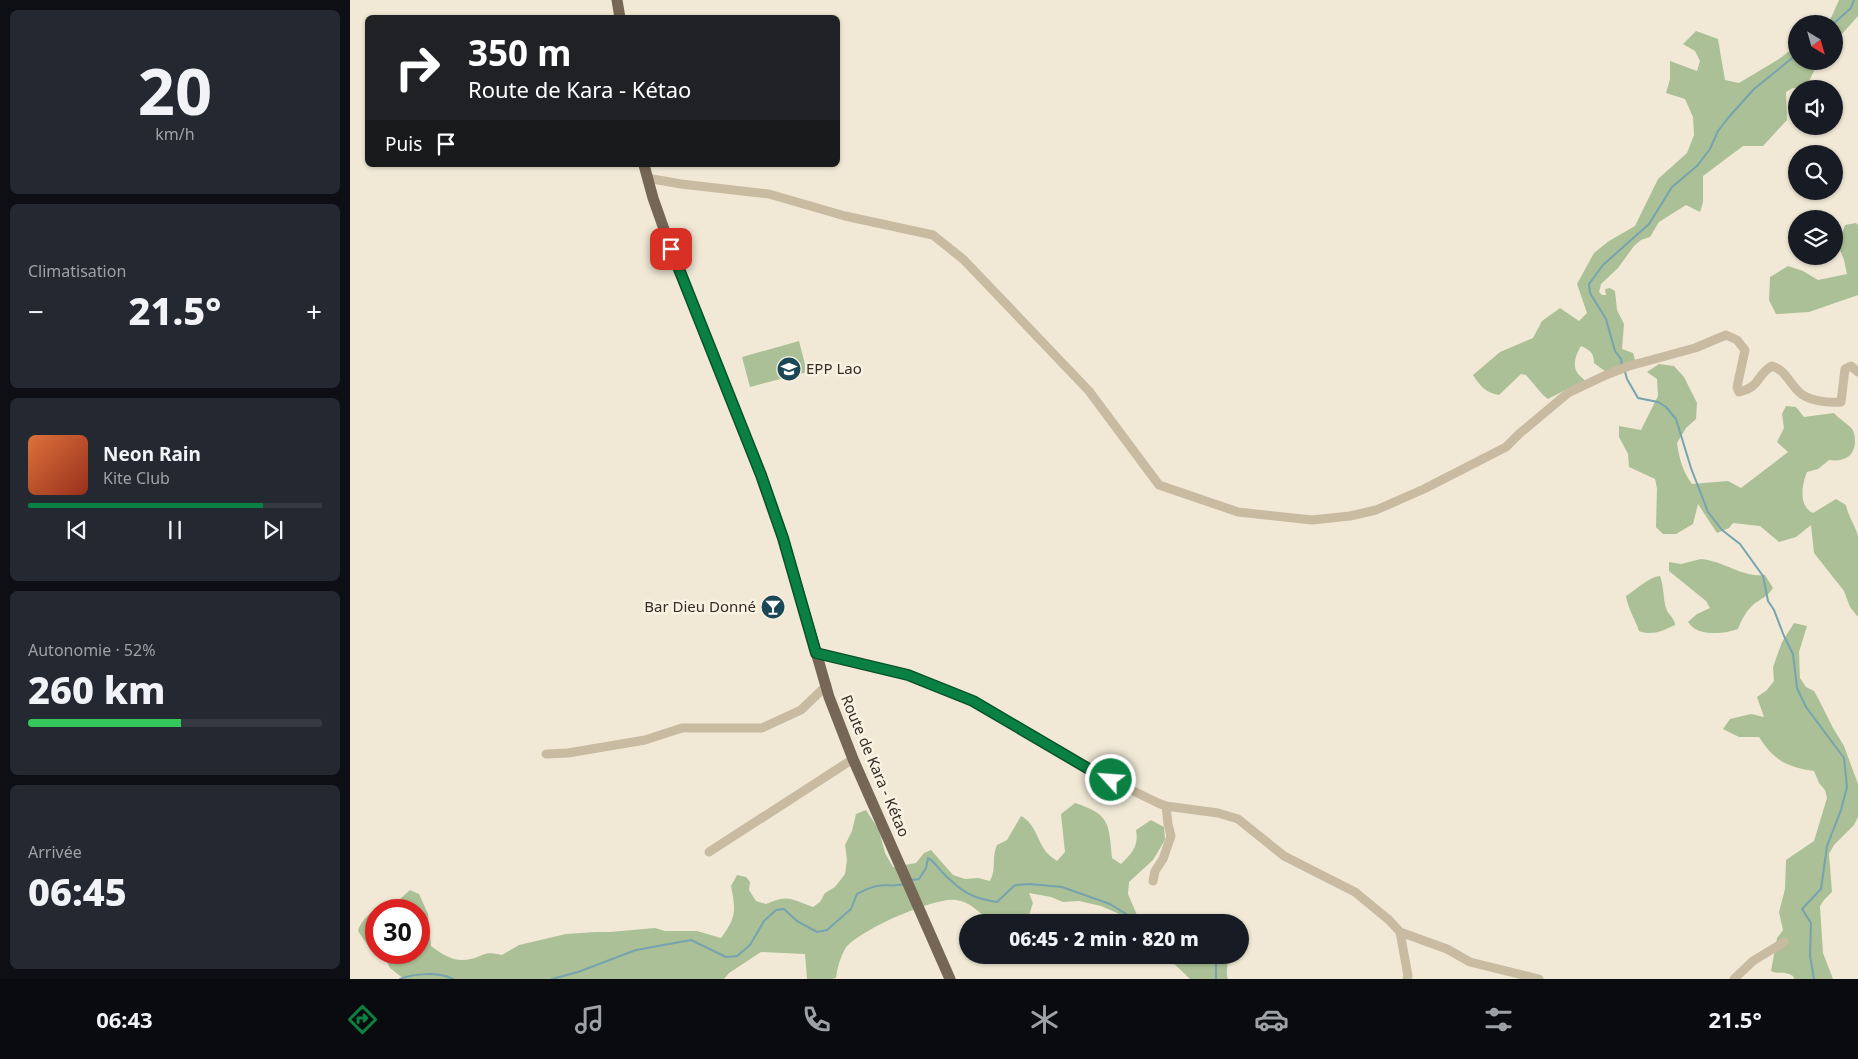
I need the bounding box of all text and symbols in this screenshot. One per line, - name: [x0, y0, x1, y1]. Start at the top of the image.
- north arrow: [1788, 15, 1842, 70]
- map controls: [1788, 15, 1843, 265]
- text: 350 m: [468, 29, 571, 76]
- icon: right: [385, 35, 450, 100]
- text: 20: [138, 46, 212, 134]
- text: Route de Kara - Kétao: [468, 74, 691, 104]
- button: sound: [1788, 80, 1843, 135]
- text: km/h: [155, 123, 195, 145]
- icon: arrive: [432, 130, 460, 158]
- text: Puis: [385, 131, 422, 157]
- button: search: [1788, 145, 1843, 200]
- button: layers: [1788, 210, 1843, 265]
- pin: [650, 228, 692, 270]
- icon: arrive: [657, 235, 685, 263]
- text: Climatisation: [28, 260, 126, 282]
- text: 21.5°: [129, 284, 221, 336]
- text: −: [28, 292, 44, 330]
- text: +: [306, 292, 322, 330]
- school or university icon: EPP Lao: [776, 356, 802, 382]
- place label: EPP Lao: [806, 358, 862, 378]
- text: Neon Rain: [103, 441, 201, 467]
- text: Kite Club: [103, 467, 170, 489]
- icon: previous: [63, 516, 91, 544]
- icon: pause: [161, 516, 189, 544]
- icon: next: [259, 516, 287, 544]
- bar icon: Bar Dieu Donné: [760, 594, 786, 620]
- place label: Bar Dieu Donné: [644, 596, 756, 616]
- text: Autonomie · 52%: [28, 639, 155, 661]
- text: 260 km: [28, 663, 166, 715]
- street label: Route de Kara - Kétao: [837, 692, 915, 840]
- position arrow: [1084, 753, 1136, 805]
- text: Arrivée: [28, 841, 82, 863]
- text: 06:45: [28, 865, 127, 917]
- speed limit sign: 30: [365, 899, 430, 964]
- text: 06:45 · 2 min · 820 m: [1009, 926, 1199, 952]
- icon: directions: [345, 1002, 380, 1037]
- icon: music: [572, 1002, 607, 1037]
- icon: phone: [799, 1002, 834, 1037]
- icon: climate: [1027, 1002, 1062, 1037]
- icon: car: [1254, 1002, 1289, 1037]
- icon: filters: [1481, 1002, 1516, 1037]
- text: 06:43: [96, 1004, 153, 1034]
- text: 21.5°: [1709, 1004, 1762, 1034]

